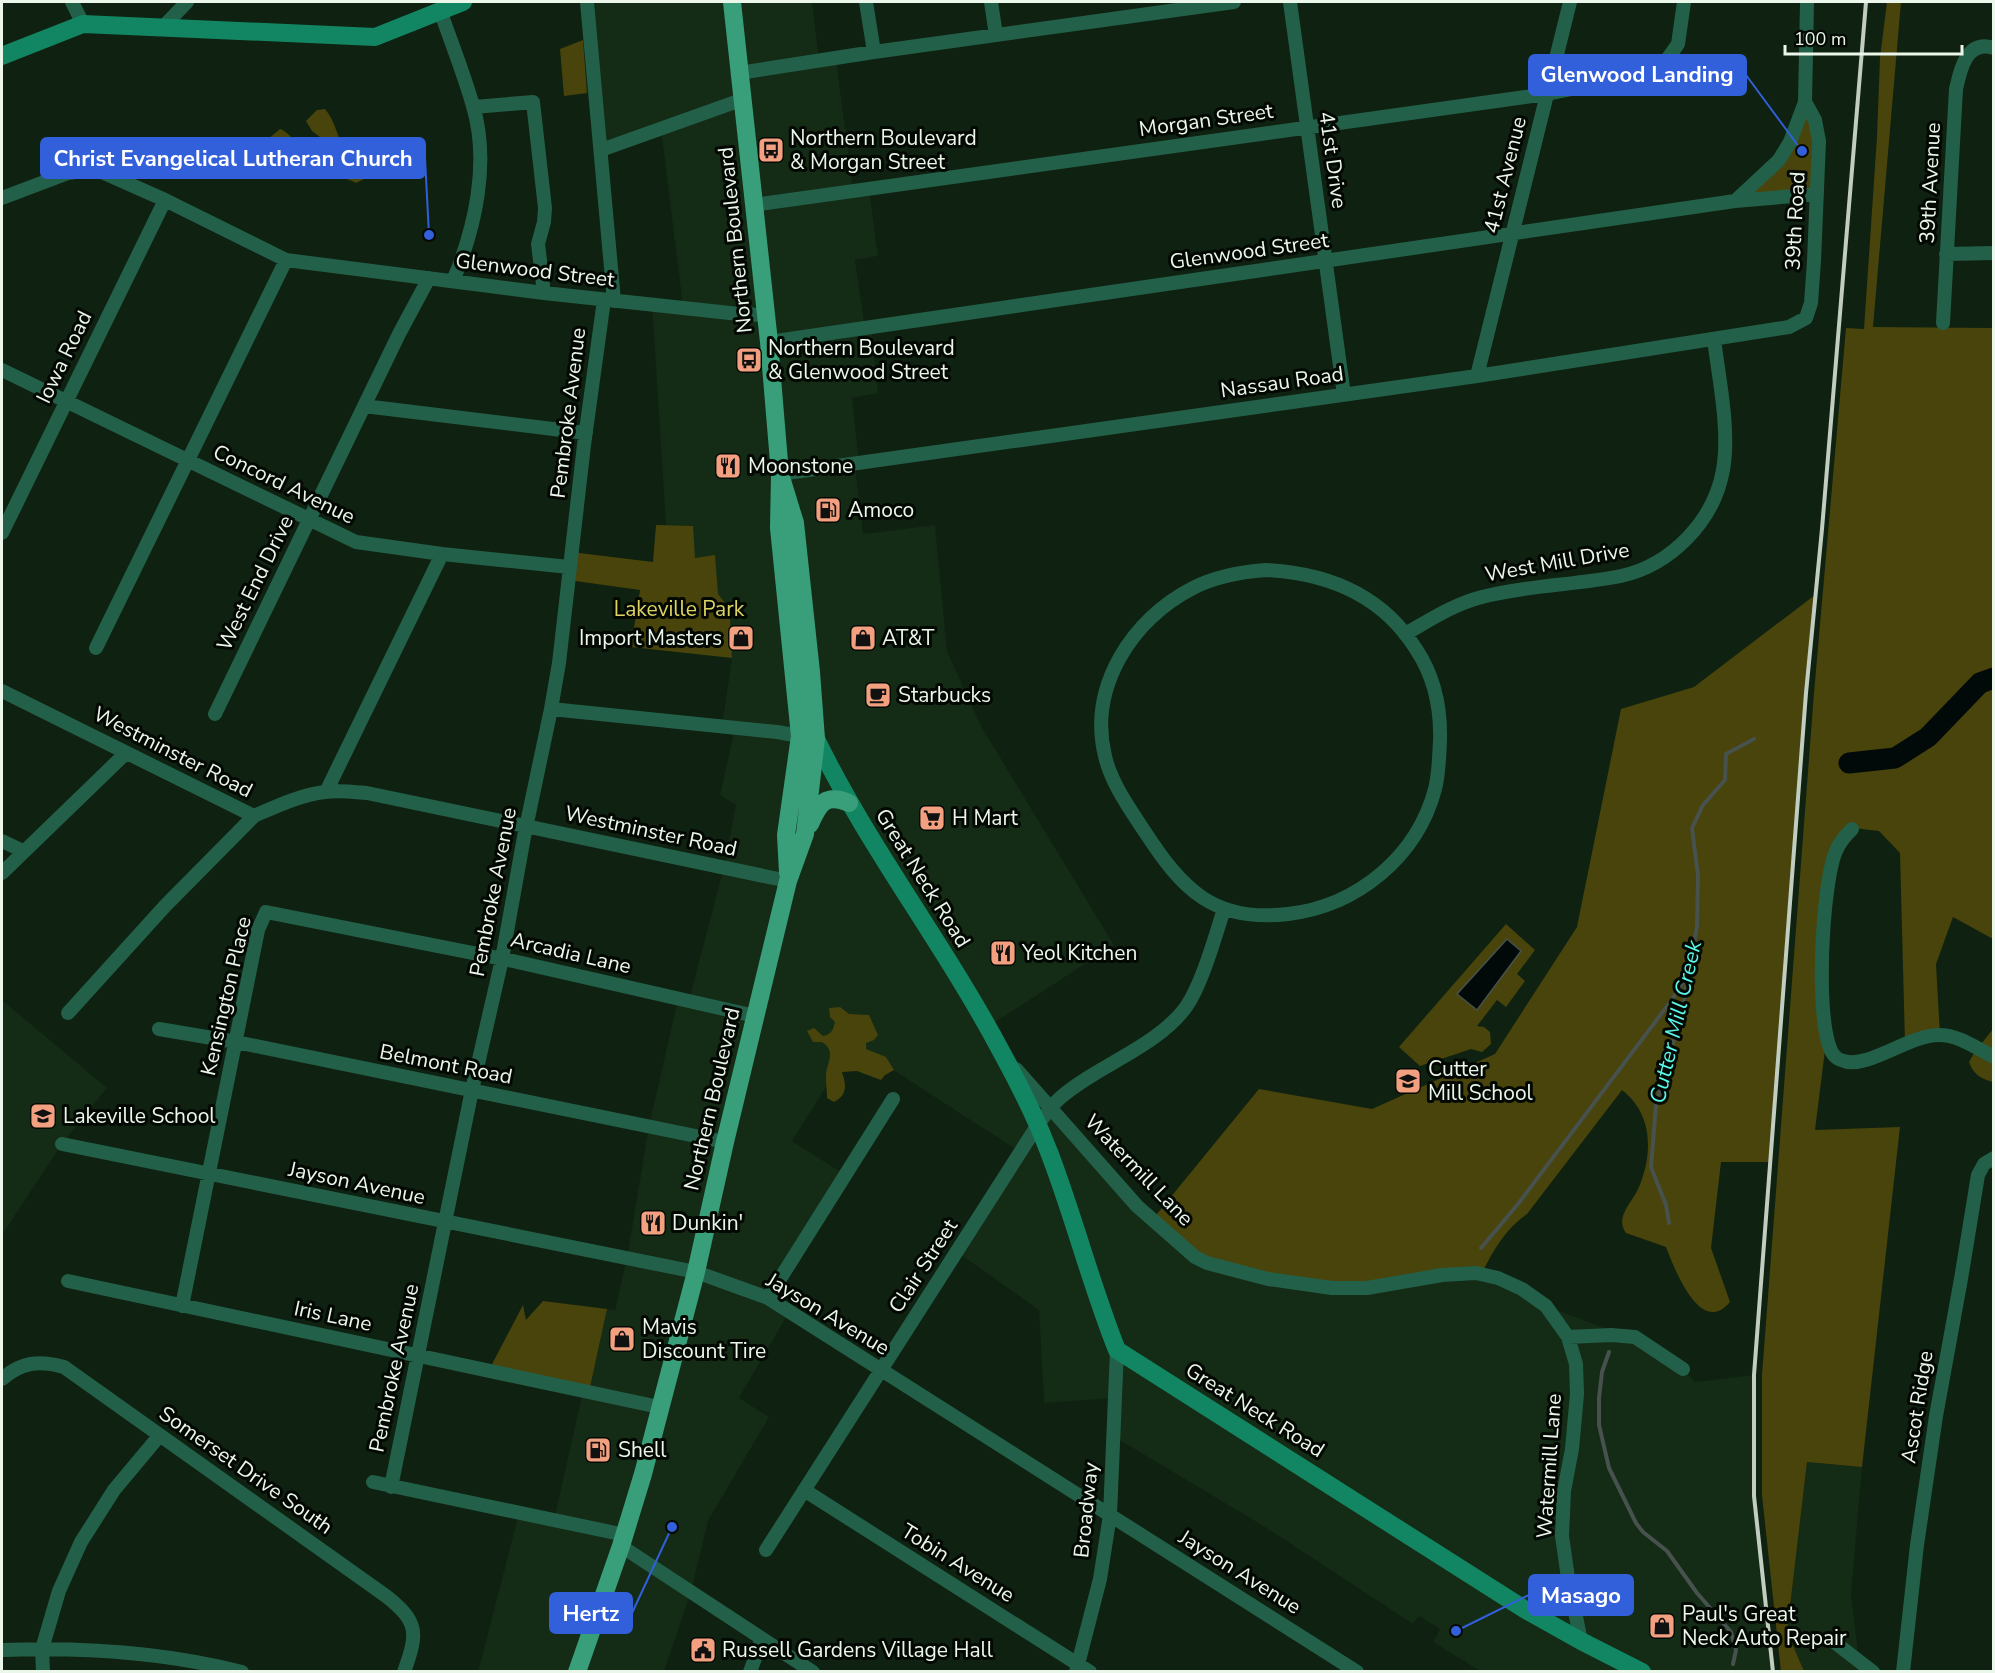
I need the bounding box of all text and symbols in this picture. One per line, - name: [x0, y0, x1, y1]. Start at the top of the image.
- scale bar: [1785, 18, 1962, 56]
- text: 100 m: [1794, 27, 1846, 51]
- callout: Glenwood Landing: [1529, 55, 1746, 95]
- text: Glenwood Landing: [1540, 60, 1734, 90]
- street label: Morgan Street: [1137, 97, 1275, 143]
- street label: 41st Drive: [1312, 110, 1354, 210]
- street label: 41st Avenue: [1477, 114, 1533, 236]
- street label: 39th Avenue: [1913, 122, 1947, 244]
- place label: Northern Boulevard & Morgan Street: [790, 124, 977, 176]
- bus stop icon: Northern Boulevard & Morgan Street: [756, 135, 786, 165]
- callout: Christ Evangelical Lutheran Church: [41, 138, 425, 178]
- text: Christ Evangelical Lutheran Church: [53, 144, 413, 174]
- street label: Northern Boulevard: [711, 146, 759, 334]
- street label: 39th Road: [1778, 171, 1812, 271]
- street label: Glenwood Street: [1168, 226, 1331, 276]
- street label: Glenwood Street: [454, 246, 617, 294]
- street label: Iowa Road: [30, 306, 98, 408]
- street label: Pembroke Avenue: [544, 326, 592, 500]
- place label: Northern Boulevard & Glenwood Street: [768, 334, 955, 386]
- bus stop icon: Northern Boulevard & Glenwood Street: [734, 345, 764, 375]
- street label: Nassau Road: [1219, 360, 1345, 404]
- street label: Concord Avenue: [208, 438, 360, 530]
- restaurant icon: Moonstone: [713, 451, 743, 481]
- place label: Moonstone: [748, 452, 853, 480]
- fuel station icon: Amoco: [813, 495, 843, 525]
- place label: Amoco: [848, 496, 914, 524]
- street label: West End Drive: [210, 511, 300, 655]
- street label: West Mill Drive: [1483, 536, 1631, 588]
- park label: Lakeville Park: [614, 595, 745, 623]
- shop icon: Import Masters: [726, 623, 756, 653]
- shop icon: AT&T: [848, 623, 878, 653]
- place label: Import Masters: [579, 624, 722, 652]
- place label: AT&T: [882, 624, 935, 652]
- cafe icon: Starbucks: [863, 680, 893, 710]
- place label: Starbucks: [898, 681, 991, 709]
- street label: Westminster Road: [89, 700, 257, 804]
- street label: Westminster Road: [562, 799, 740, 863]
- street label: Great Neck Road: [869, 803, 977, 953]
- supermarket icon: H Mart: [917, 803, 947, 833]
- place label: H Mart: [952, 804, 1019, 832]
- street label: Pembroke Avenue: [463, 805, 523, 979]
- street label: Kensington Place: [194, 914, 258, 1078]
- street label: Arcadia Lane: [508, 926, 634, 980]
- water label: Cutter Mill Creek: [1643, 936, 1710, 1107]
- restaurant icon: Yeol Kitchen: [988, 938, 1018, 968]
- place label: Yeol Kitchen: [1021, 939, 1137, 967]
- street label: Northern Boulevard: [677, 1005, 747, 1193]
- street label: Belmont Road: [377, 1037, 515, 1091]
- place label: Cutter Mill School: [1428, 1055, 1534, 1107]
- school or university icon: Cutter Mill School: [1393, 1066, 1423, 1096]
- school or university icon: Lakeville School: [28, 1101, 58, 1131]
- place label: Lakeville School: [63, 1102, 216, 1130]
- street label: Watermill Lane: [1078, 1108, 1200, 1232]
- street label: Jayson Avenue: [285, 1155, 428, 1211]
- restaurant icon: Dunkin': [638, 1208, 668, 1238]
- place label: Dunkin': [672, 1209, 743, 1237]
- street label: Clair Street: [882, 1213, 964, 1318]
- street label: Jayson Avenue: [760, 1266, 895, 1362]
- street label: Pembroke Avenue: [362, 1281, 426, 1455]
- street label: Iris Lane: [291, 1294, 375, 1338]
- place label: Mavis Discount Tire: [642, 1313, 766, 1365]
- shop icon: Mavis Discount Tire: [607, 1324, 637, 1354]
- street label: Ascot Ridge: [1894, 1349, 1940, 1465]
- street label: Great Neck Road: [1180, 1356, 1330, 1464]
- street label: Watermill Lane: [1530, 1393, 1568, 1539]
- street label: Somerset Drive South: [154, 1399, 338, 1541]
- fuel station icon: Shell: [583, 1435, 613, 1465]
- place label: Shell: [618, 1436, 667, 1464]
- street label: Broadway: [1067, 1461, 1105, 1559]
- street label: Tobin Avenue: [896, 1517, 1020, 1609]
- street label: Jayson Avenue: [1173, 1523, 1306, 1621]
- callout: Masago: [1529, 1575, 1633, 1615]
- text: Masago: [1541, 1581, 1621, 1611]
- callout: Hertz: [550, 1593, 632, 1633]
- text: Hertz: [562, 1599, 620, 1629]
- place label: Paul's Great Neck Auto Repair: [1682, 1600, 1847, 1652]
- shop icon: Paul's Great Neck Auto Repair: [1647, 1611, 1677, 1641]
- public building icon: Russell Gardens Village Hall: [688, 1635, 718, 1665]
- place label: Russell Gardens Village Hall: [722, 1636, 994, 1664]

